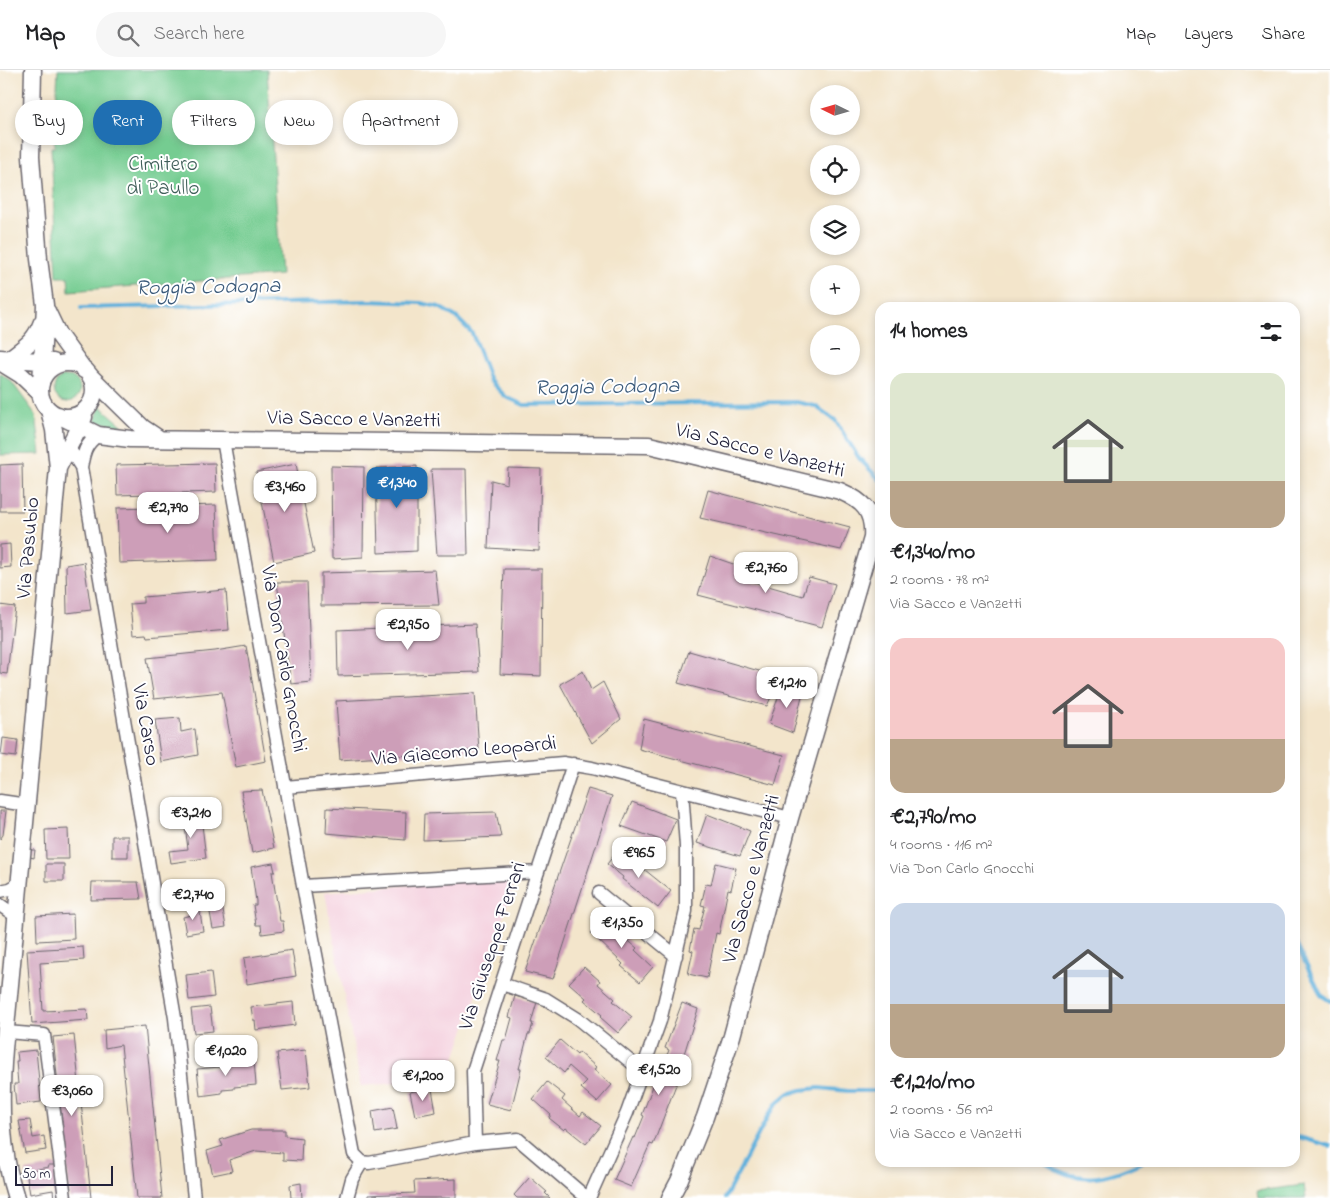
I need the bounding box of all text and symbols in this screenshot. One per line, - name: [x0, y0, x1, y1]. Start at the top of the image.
- search box: [96, 12, 446, 57]
- text: Map: [25, 17, 66, 52]
- icon: search: [114, 21, 142, 49]
- text: Search here: [154, 21, 245, 48]
- text: Map: [1126, 22, 1156, 48]
- text: Layers: [1184, 22, 1234, 48]
- text: Share: [1262, 22, 1305, 48]
- north arrow: [810, 85, 860, 135]
- map controls: [810, 85, 860, 375]
- chip: Buy: [15, 100, 83, 145]
- chip: Rent: [93, 100, 162, 145]
- chip: Filters: [172, 100, 255, 145]
- chip: New: [265, 100, 333, 145]
- chip: Apartment: [343, 100, 458, 145]
- button: locate: [810, 145, 860, 195]
- park label: Cimitero di Paullo: [127, 150, 200, 204]
- button: layers: [810, 205, 860, 255]
- button: +: [810, 265, 860, 315]
- water label: Roggia Codogna: [135, 271, 282, 305]
- text: 14 homes: [890, 317, 968, 347]
- icon: filters: [1257, 318, 1285, 346]
- button: −: [810, 325, 860, 375]
- water label: Roggia Codogna: [534, 371, 681, 405]
- street label: Via Sacco e Vanzetti: [266, 403, 441, 437]
- icon: home: [1043, 406, 1133, 496]
- street label: Via Sacco e Vanzetti: [671, 415, 848, 487]
- pin: €1,340: [356, 466, 438, 509]
- pin: €3,460: [244, 470, 326, 513]
- text: €1,340: [377, 471, 417, 495]
- text: €3,460: [264, 475, 306, 499]
- pin: €2,790: [127, 492, 209, 534]
- street label: Via Pasubio: [10, 496, 48, 601]
- text: €2,790: [148, 496, 188, 520]
- text: €1,340/mo: [890, 538, 975, 568]
- pin: €2,760: [725, 552, 807, 594]
- text: €2,760: [745, 556, 787, 580]
- street label: Via Don Carlo Gnocchi: [252, 562, 314, 755]
- text: 2 rooms · 78 m²: [890, 568, 989, 592]
- text: Via Sacco e Vanzetti: [890, 592, 1022, 616]
- pin: €2,950: [367, 608, 449, 651]
- text: €2,950: [387, 613, 429, 637]
- pin: €1,210: [746, 666, 828, 709]
- text: €1,210: [768, 671, 806, 695]
- icon: home: [1043, 671, 1133, 761]
- street label: Via Carso: [123, 681, 167, 768]
- street label: Via Giacomo Leopardi: [369, 729, 558, 775]
- street label: Via Sacco e Vanzetti: [715, 791, 789, 968]
- pin: €3,210: [150, 796, 232, 839]
- text: €3,210: [171, 801, 211, 825]
- text: €2,790/mo: [890, 803, 976, 833]
- text: 4 rooms · 116 m²: [890, 833, 993, 857]
- pin: €965: [609, 836, 669, 879]
- text: €965: [623, 841, 655, 865]
- text: Via Don Carlo Gnocchi: [890, 857, 1034, 881]
- street label: Via Giuseppe Ferrari: [451, 858, 534, 1035]
- pin: €2,740: [152, 878, 234, 921]
- text: €2,740: [172, 883, 214, 907]
- pin: €1,350: [581, 906, 663, 949]
- text: €1,350: [601, 911, 643, 935]
- icon: home: [1043, 936, 1133, 1026]
- pin: €1,020: [185, 1034, 267, 1077]
- text: €1,020: [206, 1039, 246, 1063]
- pin: €1,520: [618, 1054, 700, 1096]
- text: €1,520: [637, 1058, 681, 1082]
- pin: €1,200: [382, 1060, 464, 1102]
- text: €1,200: [403, 1064, 443, 1088]
- text: €1,210/mo: [890, 1068, 975, 1098]
- pin: €3,060: [31, 1074, 113, 1117]
- text: €3,060: [51, 1079, 93, 1103]
- text: 2 rooms · 56 m²: [890, 1098, 993, 1122]
- text: Via Sacco e Vanzetti: [890, 1122, 1022, 1146]
- scale bar: [15, 1163, 112, 1186]
- text: 50 m: [22, 1164, 50, 1185]

